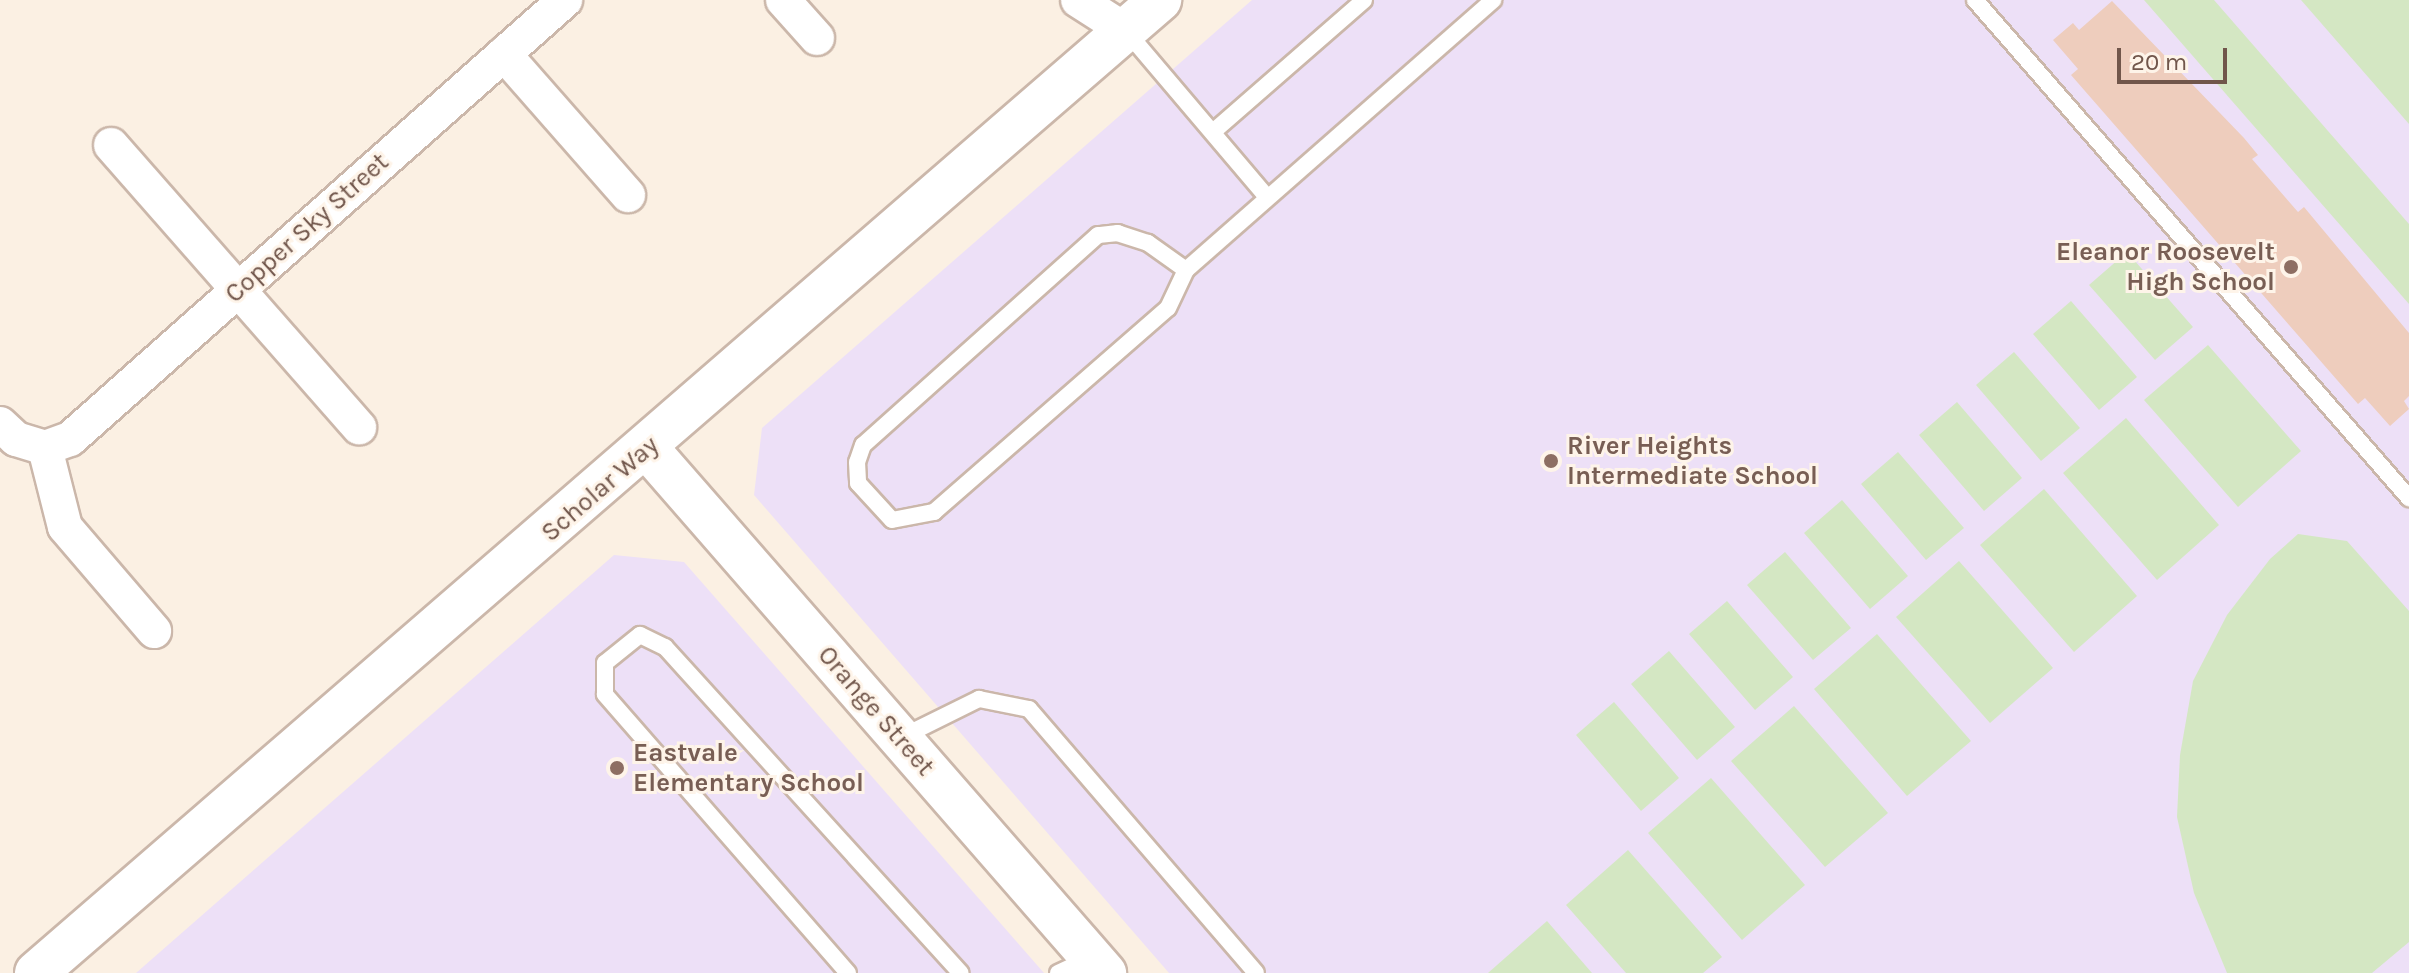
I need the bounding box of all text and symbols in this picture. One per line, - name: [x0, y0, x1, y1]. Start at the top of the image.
- scale bar: [2121, 32, 2231, 82]
- text: 20 m: [2131, 48, 2187, 76]
- street label: Copper Sky Street: [219, 146, 395, 310]
- place label: Eleanor Roosevelt High School: [2056, 236, 2275, 298]
- marker: Eleanor Roosevelt High School: [2282, 258, 2300, 276]
- street label: Scholar Way: [535, 430, 665, 548]
- place label: River Heights Intermediate School: [1567, 430, 1818, 492]
- marker: River Heights Intermediate School: [1542, 452, 1560, 470]
- street label: Orange Street: [811, 640, 941, 782]
- place label: Eastvale Elementary School: [633, 737, 864, 798]
- marker: Eastvale Elementary School: [608, 759, 626, 777]

